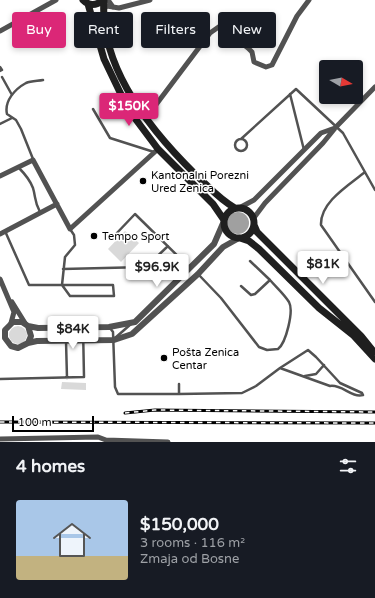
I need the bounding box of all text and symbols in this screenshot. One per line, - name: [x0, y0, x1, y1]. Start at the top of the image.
- chip: Buy: [12, 12, 66, 48]
- chip: Rent: [74, 12, 133, 48]
- chip: Filters: [141, 12, 210, 48]
- chip: New: [218, 12, 276, 48]
- north arrow: [319, 60, 363, 104]
- map controls: [319, 60, 363, 104]
- pin: $150K: [101, 93, 157, 127]
- text: $150K: [108, 98, 150, 114]
- place label: Kantonalni Porezni Ured Zenica: [151, 169, 249, 195]
- marker: Kantonalni Porezni Ured Zenica: [138, 176, 148, 186]
- place label: Tempo Sport: [102, 230, 170, 243]
- marker: Tempo Sport: [89, 231, 99, 241]
- pin: $81K: [299, 251, 347, 285]
- pin: $96.9K: [124, 254, 190, 288]
- text: $81K: [306, 256, 340, 272]
- text: $96.9K: [135, 259, 179, 275]
- pin: $84K: [49, 316, 97, 350]
- text: $84K: [56, 321, 90, 337]
- place label: Pošta Zenica Centar: [172, 346, 239, 372]
- marker: Pošta Zenica Centar: [159, 353, 169, 363]
- scale bar: [12, 414, 94, 433]
- text: 100 m: [18, 416, 52, 429]
- icon: filters: [337, 455, 359, 477]
- text: 4 homes: [16, 456, 85, 477]
- text: $150,000: [140, 514, 219, 535]
- icon: home: [48, 516, 96, 564]
- text: 3 rooms · 116 m²: [140, 535, 245, 551]
- text: Zmaja od Bosne: [140, 551, 239, 567]

